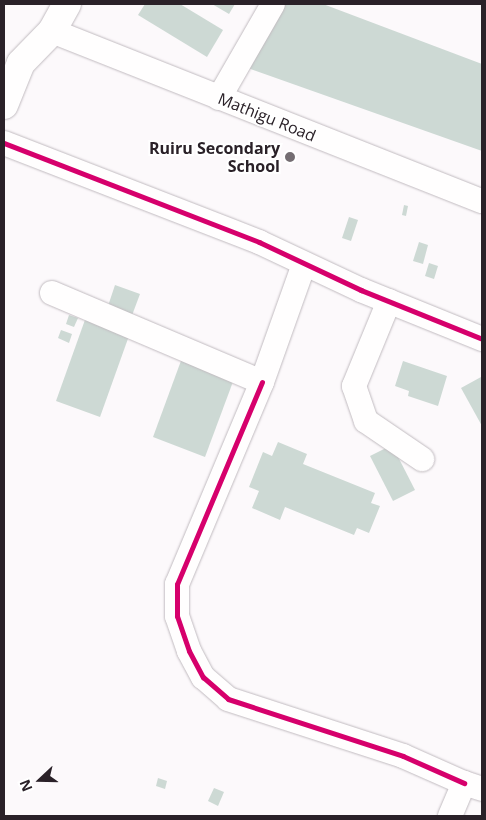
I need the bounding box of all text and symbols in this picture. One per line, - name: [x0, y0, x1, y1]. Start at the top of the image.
- street label: Mathigu Road: [215, 89, 319, 145]
- place label: Ruiru Secondary School: [149, 138, 280, 176]
- marker: Ruiru Secondary School: [284, 151, 296, 163]
- north arrow: [15, 755, 65, 805]
- text: N: [15, 777, 36, 794]

